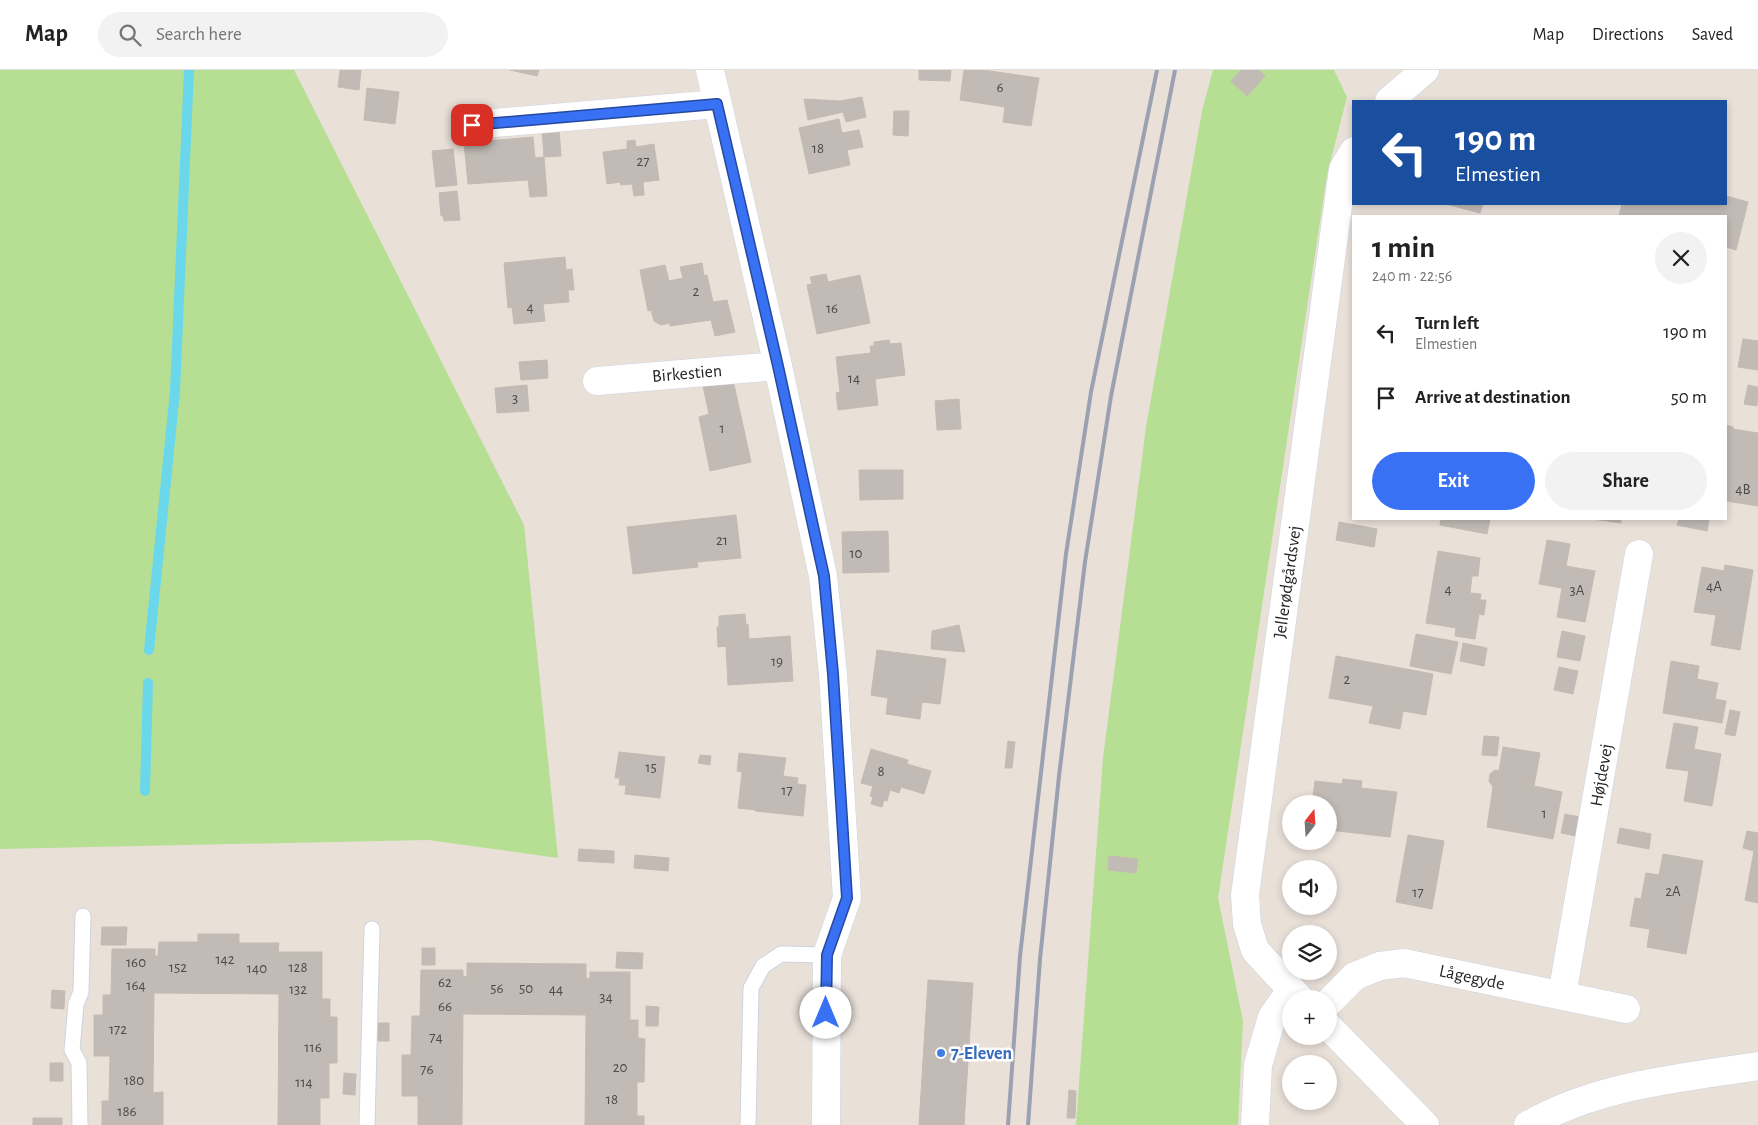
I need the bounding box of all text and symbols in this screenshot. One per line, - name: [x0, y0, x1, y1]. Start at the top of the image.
- search box: [98, 12, 448, 57]
- icon: search: [116, 21, 144, 49]
- text: Map: [25, 22, 68, 46]
- text: Search here: [156, 25, 242, 44]
- text: Map: [1533, 26, 1564, 44]
- text: Directions: [1592, 26, 1664, 44]
- text: Saved: [1692, 26, 1733, 44]
- house number: 6: [996, 80, 1004, 95]
- pin: [451, 104, 493, 146]
- icon: arrive: [458, 111, 486, 139]
- icon: left: [1372, 120, 1437, 185]
- text: 190 m: [1455, 122, 1536, 157]
- house number: 18: [812, 141, 824, 156]
- house number: 27: [636, 154, 650, 169]
- text: Elmestien: [1455, 163, 1541, 185]
- button: close: [1655, 232, 1707, 284]
- text: 1 min: [1372, 233, 1435, 263]
- text: 240 m · 22:56: [1372, 268, 1452, 284]
- house number: 2: [693, 284, 700, 299]
- house number: 4: [526, 300, 534, 315]
- house number: 16: [826, 301, 838, 316]
- text: Turn left: [1415, 314, 1479, 333]
- icon: left: [1372, 319, 1400, 347]
- text: 190 m: [1663, 323, 1707, 342]
- text: Elmestien: [1415, 336, 1477, 352]
- street label: Birkestien: [651, 362, 723, 386]
- house number: 14: [848, 371, 860, 386]
- icon: arrive: [1372, 384, 1400, 412]
- text: Arrive at destination: [1415, 388, 1571, 407]
- text: 50 m: [1671, 388, 1707, 407]
- house number: 3: [512, 391, 518, 406]
- house number: 1: [719, 421, 725, 436]
- button: Exit: [1372, 452, 1535, 510]
- button: Share: [1545, 452, 1707, 510]
- house number: 4B: [1735, 482, 1751, 497]
- street label: Jellerødgårdsvej: [1271, 525, 1305, 640]
- house number: 21: [716, 533, 728, 548]
- house number: 10: [849, 546, 863, 561]
- house number: 4A: [1706, 579, 1722, 594]
- house number: 4: [1444, 582, 1452, 597]
- house number: 3A: [1570, 583, 1585, 598]
- house number: 19: [771, 654, 783, 669]
- house number: 2: [1344, 672, 1351, 687]
- street label: Højdevej: [1588, 742, 1616, 808]
- house number: 15: [645, 760, 657, 775]
- house number: 8: [877, 764, 885, 779]
- house number: 17: [781, 783, 793, 798]
- north arrow: [1282, 795, 1338, 850]
- map controls: [1282, 795, 1337, 1110]
- house number: 1: [1541, 806, 1547, 821]
- button: sound: [1282, 860, 1337, 915]
- house number: 2A: [1665, 884, 1681, 899]
- house number: 17: [1412, 885, 1424, 900]
- button: layers: [1282, 925, 1337, 980]
- house number: 142: [215, 952, 235, 967]
- house number: 160: [126, 955, 146, 970]
- house number: 152: [169, 960, 187, 975]
- house number: 128: [288, 960, 308, 975]
- house number: 140: [247, 961, 267, 976]
- street label: Lågegyde: [1437, 962, 1506, 994]
- house number: 62: [438, 975, 452, 990]
- house number: 164: [126, 978, 146, 993]
- house number: 56: [490, 981, 504, 996]
- house number: 50: [519, 981, 533, 996]
- house number: 132: [289, 982, 307, 997]
- house number: 44: [549, 982, 563, 997]
- position arrow: [799, 986, 851, 1038]
- house number: 34: [599, 990, 613, 1005]
- button: +: [1282, 990, 1337, 1045]
- house number: 66: [438, 999, 452, 1014]
- house number: 172: [109, 1022, 127, 1037]
- house number: 74: [429, 1030, 443, 1045]
- house number: 116: [304, 1040, 322, 1055]
- place label: 7-Eleven: [951, 1045, 1012, 1063]
- marker: 7-Eleven: [935, 1047, 947, 1059]
- button: −: [1282, 1055, 1337, 1110]
- house number: 20: [613, 1060, 627, 1075]
- house number: 76: [420, 1062, 434, 1077]
- house number: 180: [124, 1073, 144, 1088]
- house number: 114: [295, 1075, 313, 1090]
- house number: 18: [606, 1092, 618, 1107]
- house number: 186: [117, 1104, 137, 1119]

